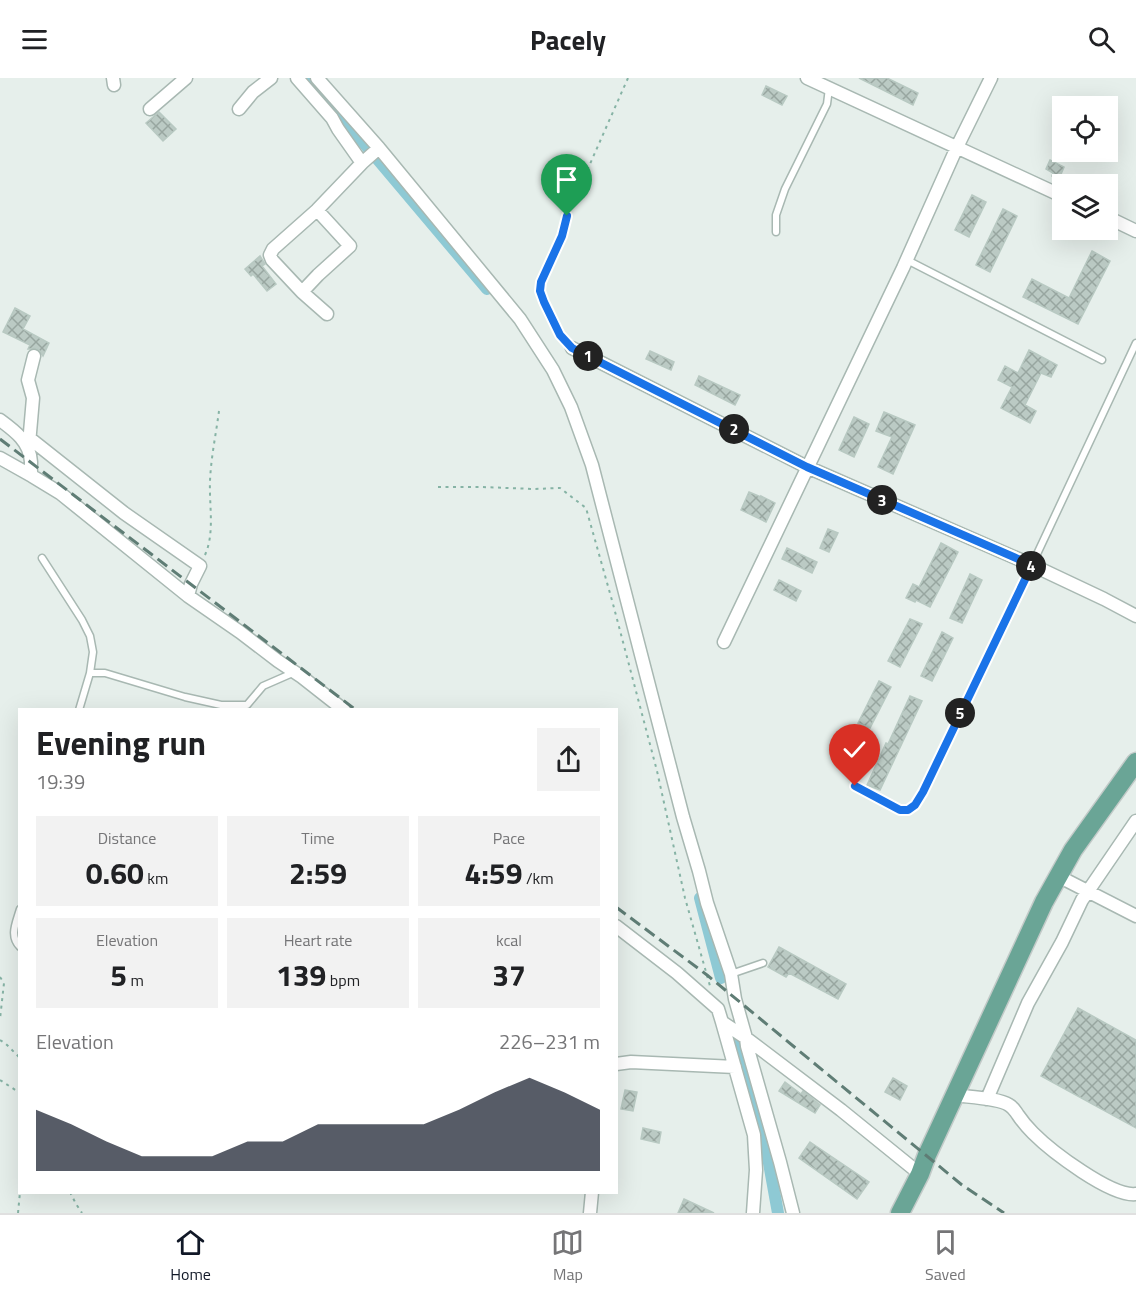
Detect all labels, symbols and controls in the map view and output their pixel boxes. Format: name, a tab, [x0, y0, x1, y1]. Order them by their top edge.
text: Pacely	[530, 19, 606, 60]
icon: menu	[18, 23, 51, 56]
icon: search	[1085, 23, 1118, 56]
map controls	[1052, 96, 1118, 240]
button: locate	[1052, 96, 1118, 162]
pin	[541, 154, 592, 216]
icon: arrive	[550, 163, 583, 196]
button: layers	[1052, 174, 1118, 240]
pin: 1	[573, 341, 603, 371]
text: 1	[584, 344, 592, 368]
pin: 2	[719, 414, 749, 444]
text: 2	[730, 417, 738, 441]
pin: 3	[867, 485, 897, 515]
text: 3	[878, 488, 886, 512]
pin: 4	[1016, 551, 1046, 581]
text: 4	[1027, 554, 1035, 578]
pin: 5	[945, 698, 975, 728]
text: 5	[956, 701, 964, 725]
text: Evening run	[36, 718, 206, 768]
pin	[829, 724, 880, 786]
button: share	[537, 728, 600, 791]
icon: check	[838, 733, 871, 766]
text: 19:39	[36, 766, 85, 797]
text: Distance	[98, 826, 156, 850]
text: Time	[301, 826, 335, 850]
text: Pace	[493, 826, 525, 850]
text: 0.60	[86, 850, 144, 896]
text: 2:59	[289, 850, 347, 896]
text: 4:59	[464, 850, 522, 896]
text: km	[144, 866, 168, 890]
text: /km	[522, 866, 554, 890]
text: Elevation	[96, 928, 158, 952]
text: Heart rate	[284, 928, 352, 952]
text: kcal	[496, 928, 522, 952]
text: 5	[110, 952, 127, 998]
text: 139	[276, 952, 326, 998]
text: 37	[492, 952, 526, 998]
text: m	[127, 968, 144, 992]
text: bpm	[326, 968, 360, 992]
text: Elevation	[36, 1026, 114, 1057]
text: 226–231 m	[499, 1026, 600, 1057]
tab: Home	[170, 1226, 211, 1286]
tab: Map	[551, 1226, 584, 1286]
tab: Saved	[925, 1226, 966, 1286]

